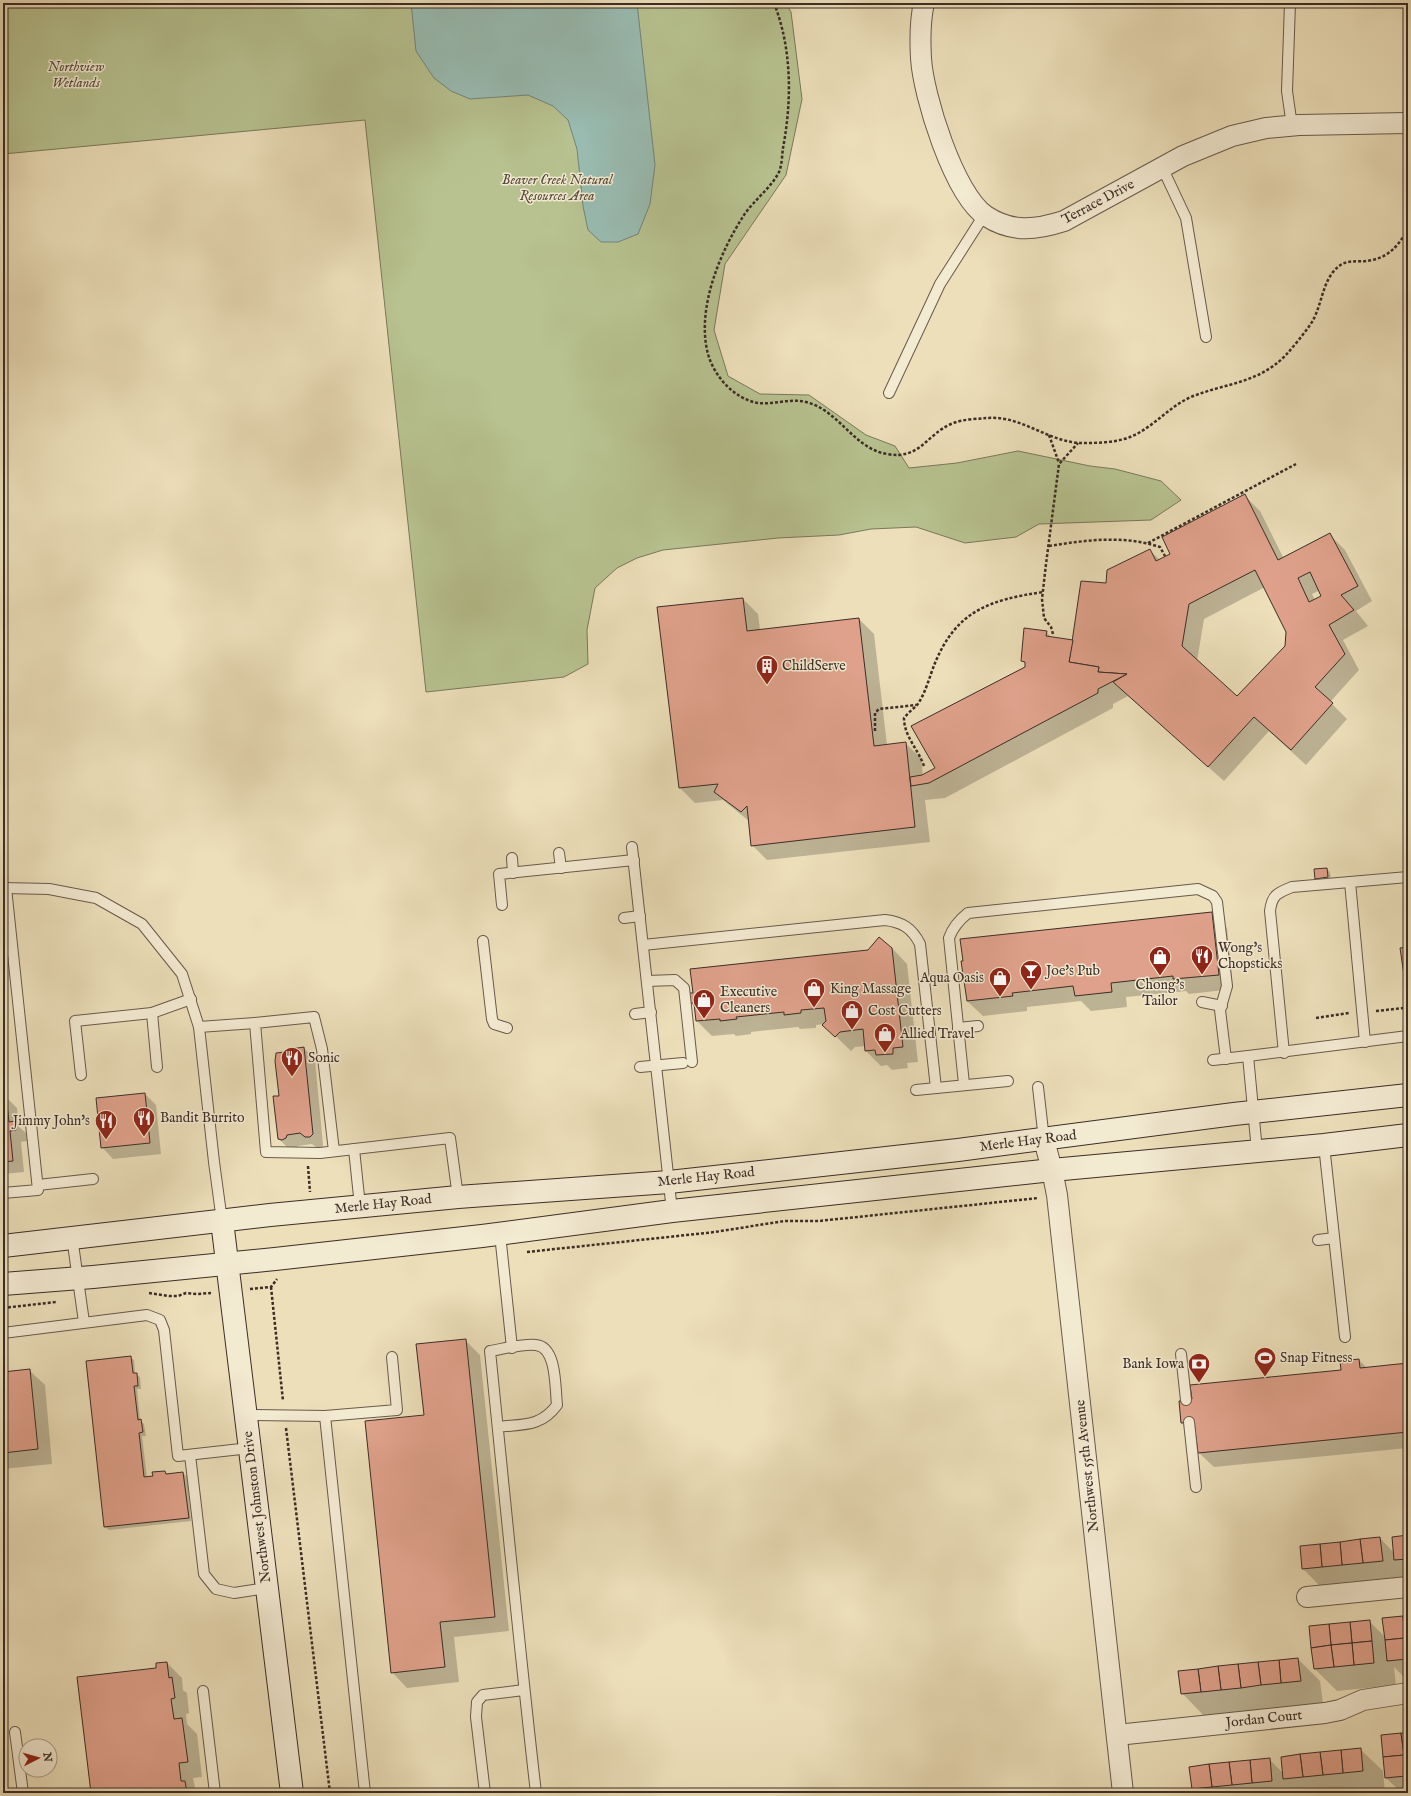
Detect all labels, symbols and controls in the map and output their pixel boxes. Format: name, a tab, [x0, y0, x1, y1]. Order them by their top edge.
park label: Northview Wetlands	[48, 58, 105, 92]
park label: Beaver Creek Natural Resources Area	[502, 171, 614, 205]
street label: Terrace Drive	[1059, 175, 1138, 229]
building icon: ChildServe	[754, 653, 780, 686]
place label: ChildServe	[782, 657, 846, 675]
place label: Wong's Chopsticks	[1218, 939, 1282, 973]
restaurant icon: Wong's Chopsticks	[1189, 943, 1215, 976]
shop icon: Chong's Tailor	[1147, 944, 1173, 977]
bar icon: Joe's Pub	[1018, 958, 1044, 991]
place label: Joe's Pub	[1044, 962, 1100, 980]
shop icon: Aqua Oasis	[987, 965, 1013, 998]
place label: Aqua Oasis	[919, 969, 984, 987]
shop icon: King Massage	[801, 976, 827, 1009]
place label: Chong's Tailor	[1136, 976, 1185, 1010]
place label: King Massage	[830, 980, 912, 998]
place label: Executive Cleaners	[720, 983, 778, 1017]
shop icon: Executive Cleaners	[691, 987, 717, 1020]
shop icon: Cost Cutters	[839, 998, 865, 1031]
place label: Cost Cutters	[868, 1002, 942, 1020]
shop icon: Allied Travel	[872, 1021, 898, 1054]
place label: Allied Travel	[899, 1025, 974, 1043]
restaurant icon: Sonic	[279, 1045, 305, 1078]
place label: Sonic	[308, 1049, 340, 1067]
restaurant icon: Bandit Burrito	[131, 1105, 157, 1138]
restaurant icon: Jimmy John's	[93, 1108, 119, 1141]
place label: Bandit Burrito	[160, 1109, 245, 1127]
place label: Jimmy John's	[11, 1112, 90, 1130]
street label: Merle Hay Road	[979, 1126, 1078, 1156]
street label: Merle Hay Road	[657, 1163, 756, 1191]
street label: Merle Hay Road	[334, 1190, 433, 1218]
sports icon: Snap Fitness	[1252, 1345, 1278, 1378]
place label: Snap Fitness	[1280, 1349, 1353, 1367]
bank icon: Bank Iowa	[1186, 1351, 1212, 1384]
place label: Bank Iowa	[1122, 1355, 1185, 1373]
street label: Northwest 55th Avenue	[1071, 1398, 1103, 1533]
street label: Northwest Johnston Drive	[239, 1430, 275, 1584]
street label: Jordan Court	[1223, 1706, 1303, 1732]
north arrow	[18, 1738, 58, 1778]
text: N	[39, 1751, 54, 1763]

